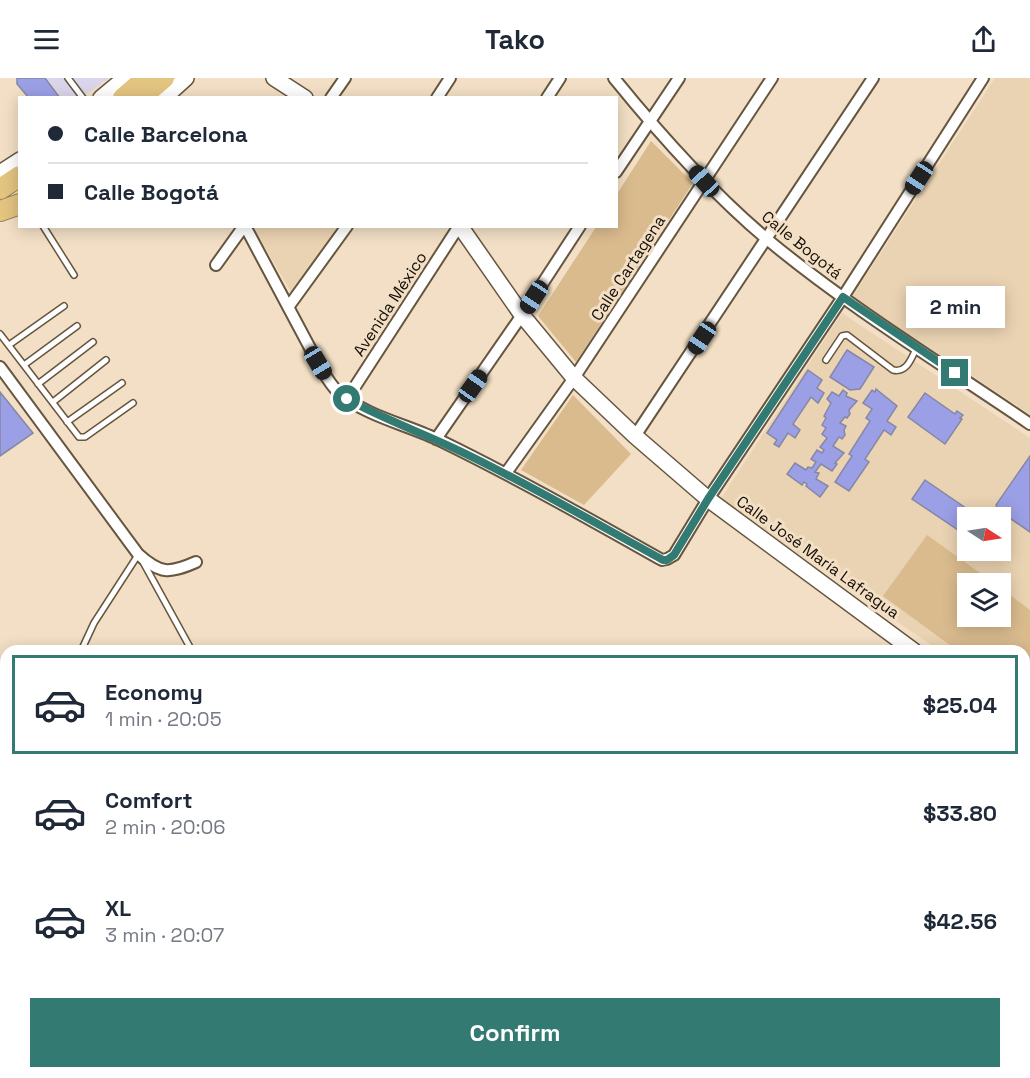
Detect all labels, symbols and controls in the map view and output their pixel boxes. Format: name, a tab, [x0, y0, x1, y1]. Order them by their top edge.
text: Tako	[485, 22, 545, 57]
icon: menu	[30, 23, 63, 56]
icon: share	[967, 23, 1000, 56]
text: Calle Barcelona	[84, 120, 248, 148]
car	[902, 158, 936, 198]
car	[685, 162, 723, 200]
text: Calle Bogotá	[84, 178, 219, 206]
street label: Calle Bogotá	[757, 206, 847, 284]
street label: Calle Cartagena	[586, 211, 670, 325]
street label: Avenida México	[348, 248, 432, 360]
car	[517, 277, 551, 317]
callout: 2 min	[906, 286, 1004, 328]
text: 2 min	[930, 294, 981, 320]
car	[684, 318, 720, 358]
car	[301, 343, 335, 383]
route end	[941, 359, 968, 386]
car	[455, 366, 491, 406]
route start	[333, 385, 360, 412]
street label: Calle José María Lafragua	[732, 491, 904, 623]
north arrow	[957, 507, 1011, 561]
map controls	[957, 507, 1011, 627]
button: layers	[957, 573, 1011, 627]
icon: car	[33, 678, 87, 732]
text: Economy	[105, 678, 203, 706]
text: $25.04	[923, 691, 997, 719]
text: 1 min · 20:05	[105, 706, 222, 732]
icon: car	[33, 786, 87, 840]
text: Comfort	[105, 786, 193, 814]
text: $33.80	[923, 799, 997, 827]
text: 2 min · 20:06	[105, 814, 226, 840]
icon: car	[33, 894, 87, 948]
text: XL	[105, 894, 131, 922]
text: $42.56	[923, 907, 997, 935]
text: 3 min · 20:07	[105, 922, 224, 948]
button: Confirm	[30, 998, 1000, 1067]

